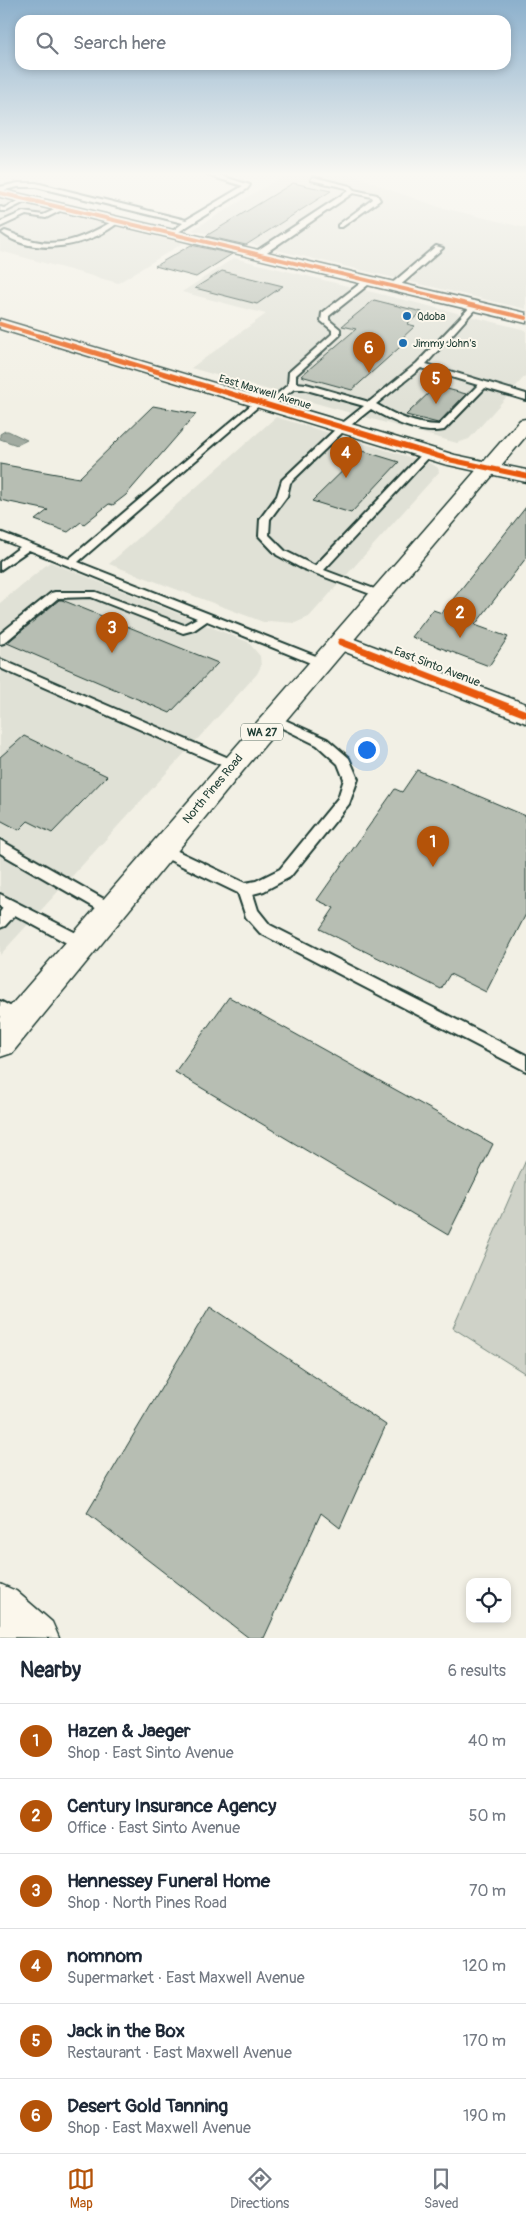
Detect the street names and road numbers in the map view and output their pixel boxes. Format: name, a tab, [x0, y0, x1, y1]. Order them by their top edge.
street label: East Maxwell Avenue	[217, 372, 313, 412]
street label: East Sinto Avenue	[392, 644, 482, 690]
road number: WA 27	[241, 724, 283, 740]
street label: North Pines Road	[180, 751, 246, 827]

